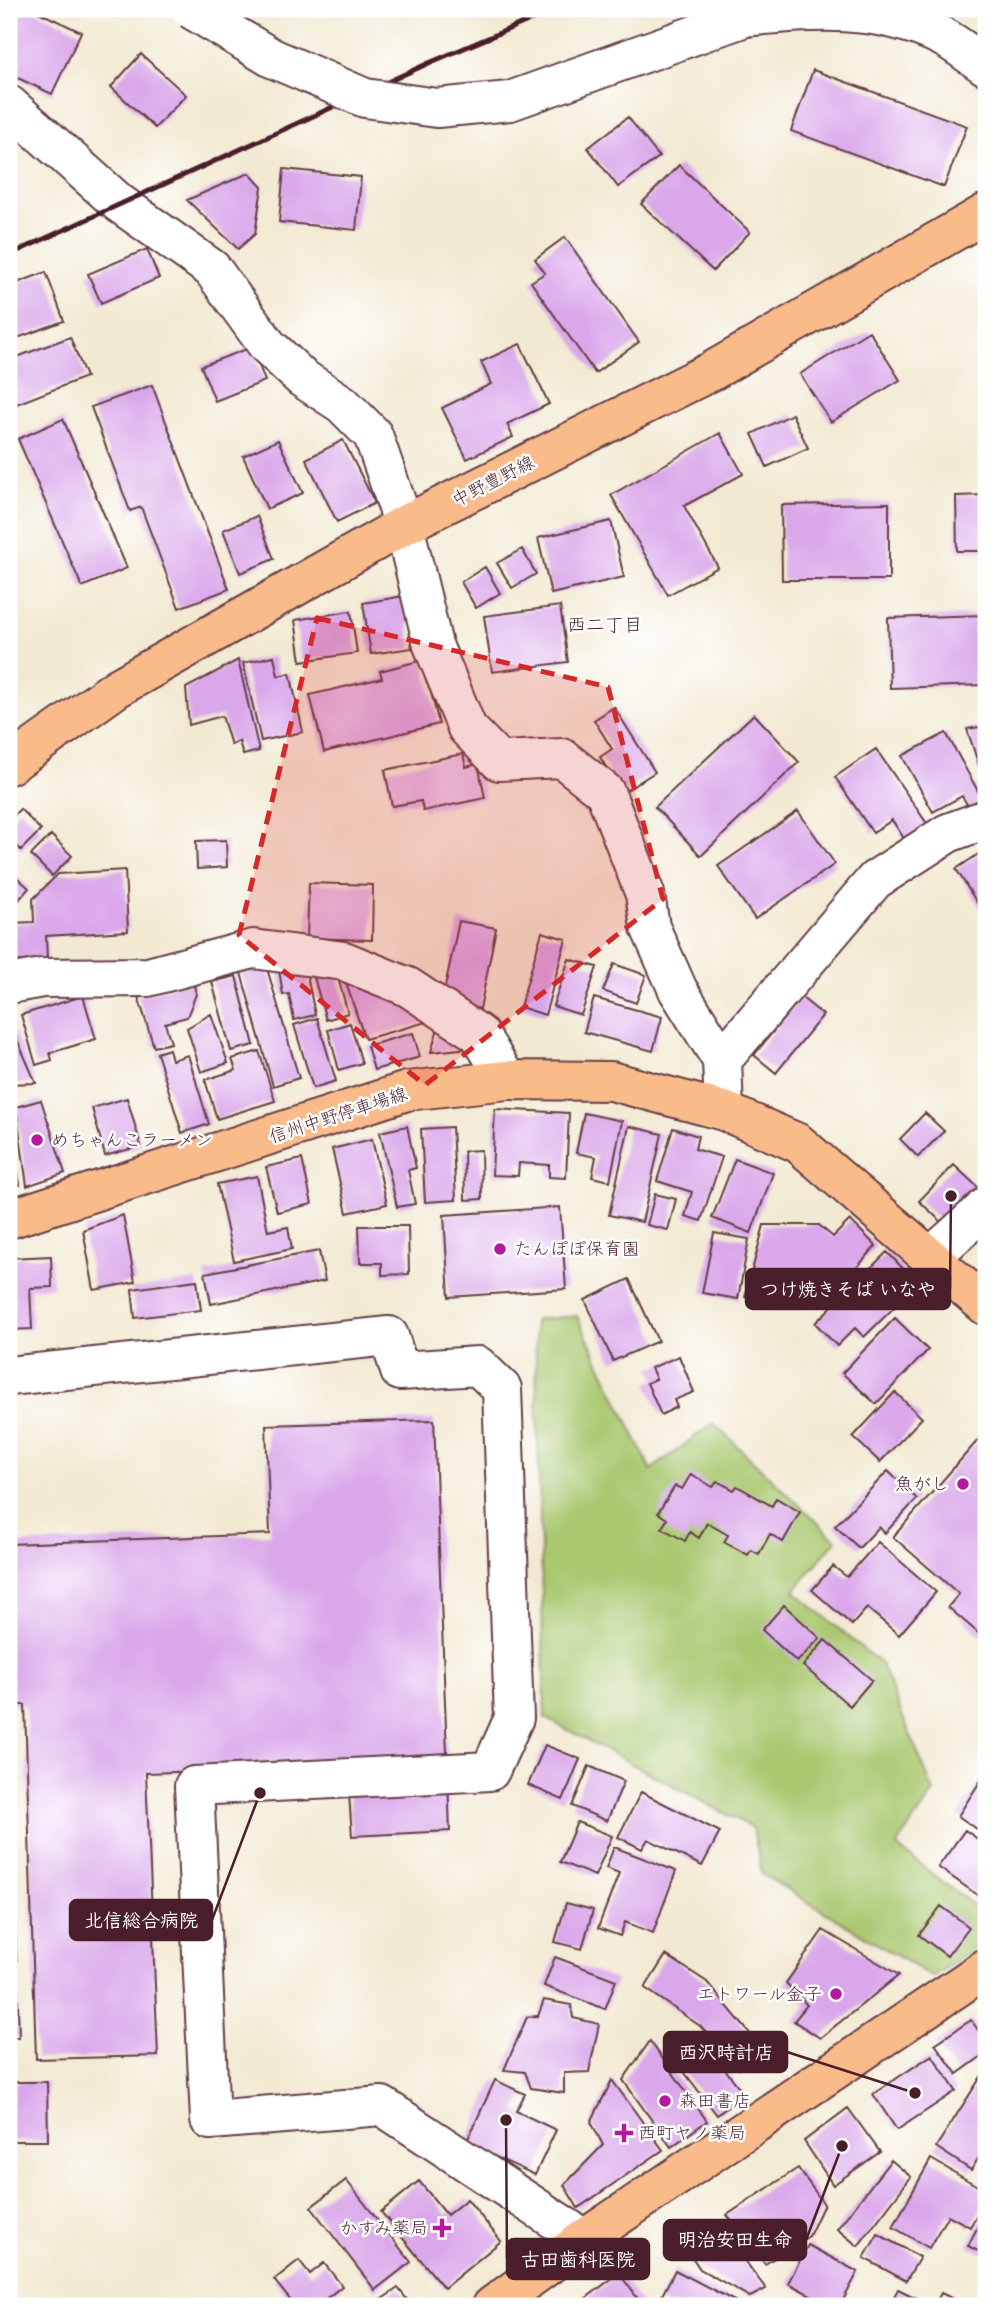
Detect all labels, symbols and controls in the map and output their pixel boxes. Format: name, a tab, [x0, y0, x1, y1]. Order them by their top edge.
street label: 中野豊野線	[448, 452, 538, 511]
district label: 西二丁目	[567, 614, 643, 637]
street label: 信州中野停車場線	[266, 1083, 410, 1148]
place label: めちゃんこラーメン	[51, 1130, 213, 1151]
marker: めちゃんこラーメン	[29, 1132, 45, 1148]
place label: たんぽぽ保育園	[514, 1239, 640, 1260]
marker: たんぽぽ保育園	[492, 1241, 508, 1257]
callout: つけ焼きそば いなや	[746, 1269, 950, 1309]
text: つけ焼きそば いなや	[760, 1279, 936, 1302]
place label: 魚がし	[895, 1474, 949, 1495]
marker: 魚がし	[955, 1476, 971, 1492]
callout: 北信総合病院	[70, 1900, 212, 1940]
text: 北信総合病院	[84, 1910, 198, 1933]
place label: エトワール金子	[697, 1984, 822, 2005]
marker: エトワール金子	[828, 1986, 844, 2002]
callout: 西沢時計店	[664, 2032, 787, 2072]
text: 西沢時計店	[678, 2042, 774, 2065]
place label: 森田書店	[679, 2091, 751, 2112]
marker: 森田書店	[657, 2093, 673, 2109]
place label: 西町ヤノ薬局	[638, 2123, 746, 2144]
marker: 西町ヤノ薬局	[616, 2125, 632, 2141]
place label: かすみ薬局	[339, 2218, 428, 2239]
marker: かすみ薬局	[434, 2220, 450, 2236]
callout: 明治安田生命	[664, 2220, 806, 2260]
text: 明治安田生命	[678, 2229, 792, 2252]
callout: 古田歯科医院	[507, 2239, 649, 2279]
text: 古田歯科医院	[521, 2249, 635, 2272]

